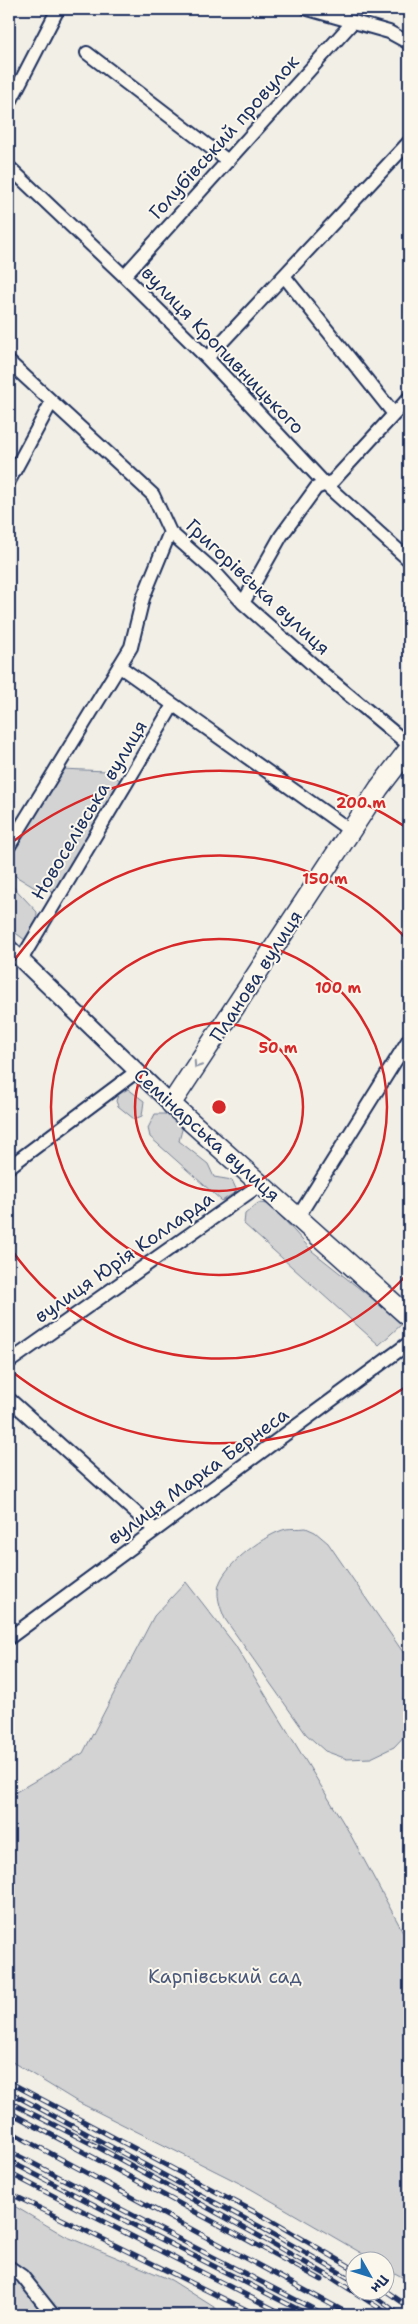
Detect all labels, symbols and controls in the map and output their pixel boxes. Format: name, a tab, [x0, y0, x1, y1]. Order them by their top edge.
street label: Голубівський провулок	[143, 49, 305, 225]
street label: вулиця Кропивницького	[136, 261, 310, 439]
street label: Григорівська вулиця	[180, 513, 336, 661]
street label: Новоселівська вулиця	[25, 715, 153, 905]
text: 200 m	[336, 793, 386, 813]
text: 150 m	[302, 869, 348, 889]
street label: Планова вулиця	[204, 905, 308, 1047]
text: 100 m	[315, 978, 361, 998]
text: 50 m	[259, 1038, 298, 1058]
one-way arrow	[194, 1060, 203, 1069]
street label: Семінарська вулиця	[129, 1063, 285, 1207]
centre of rings	[210, 1098, 228, 1116]
street label: вулиця Юрія Колларда	[29, 1185, 219, 1328]
street label: вулиця Марка Бернеса	[102, 1402, 294, 1550]
park label: Карпівський сад	[148, 1964, 302, 1989]
north arrow	[346, 2252, 396, 2302]
text: Пн	[367, 2271, 393, 2297]

